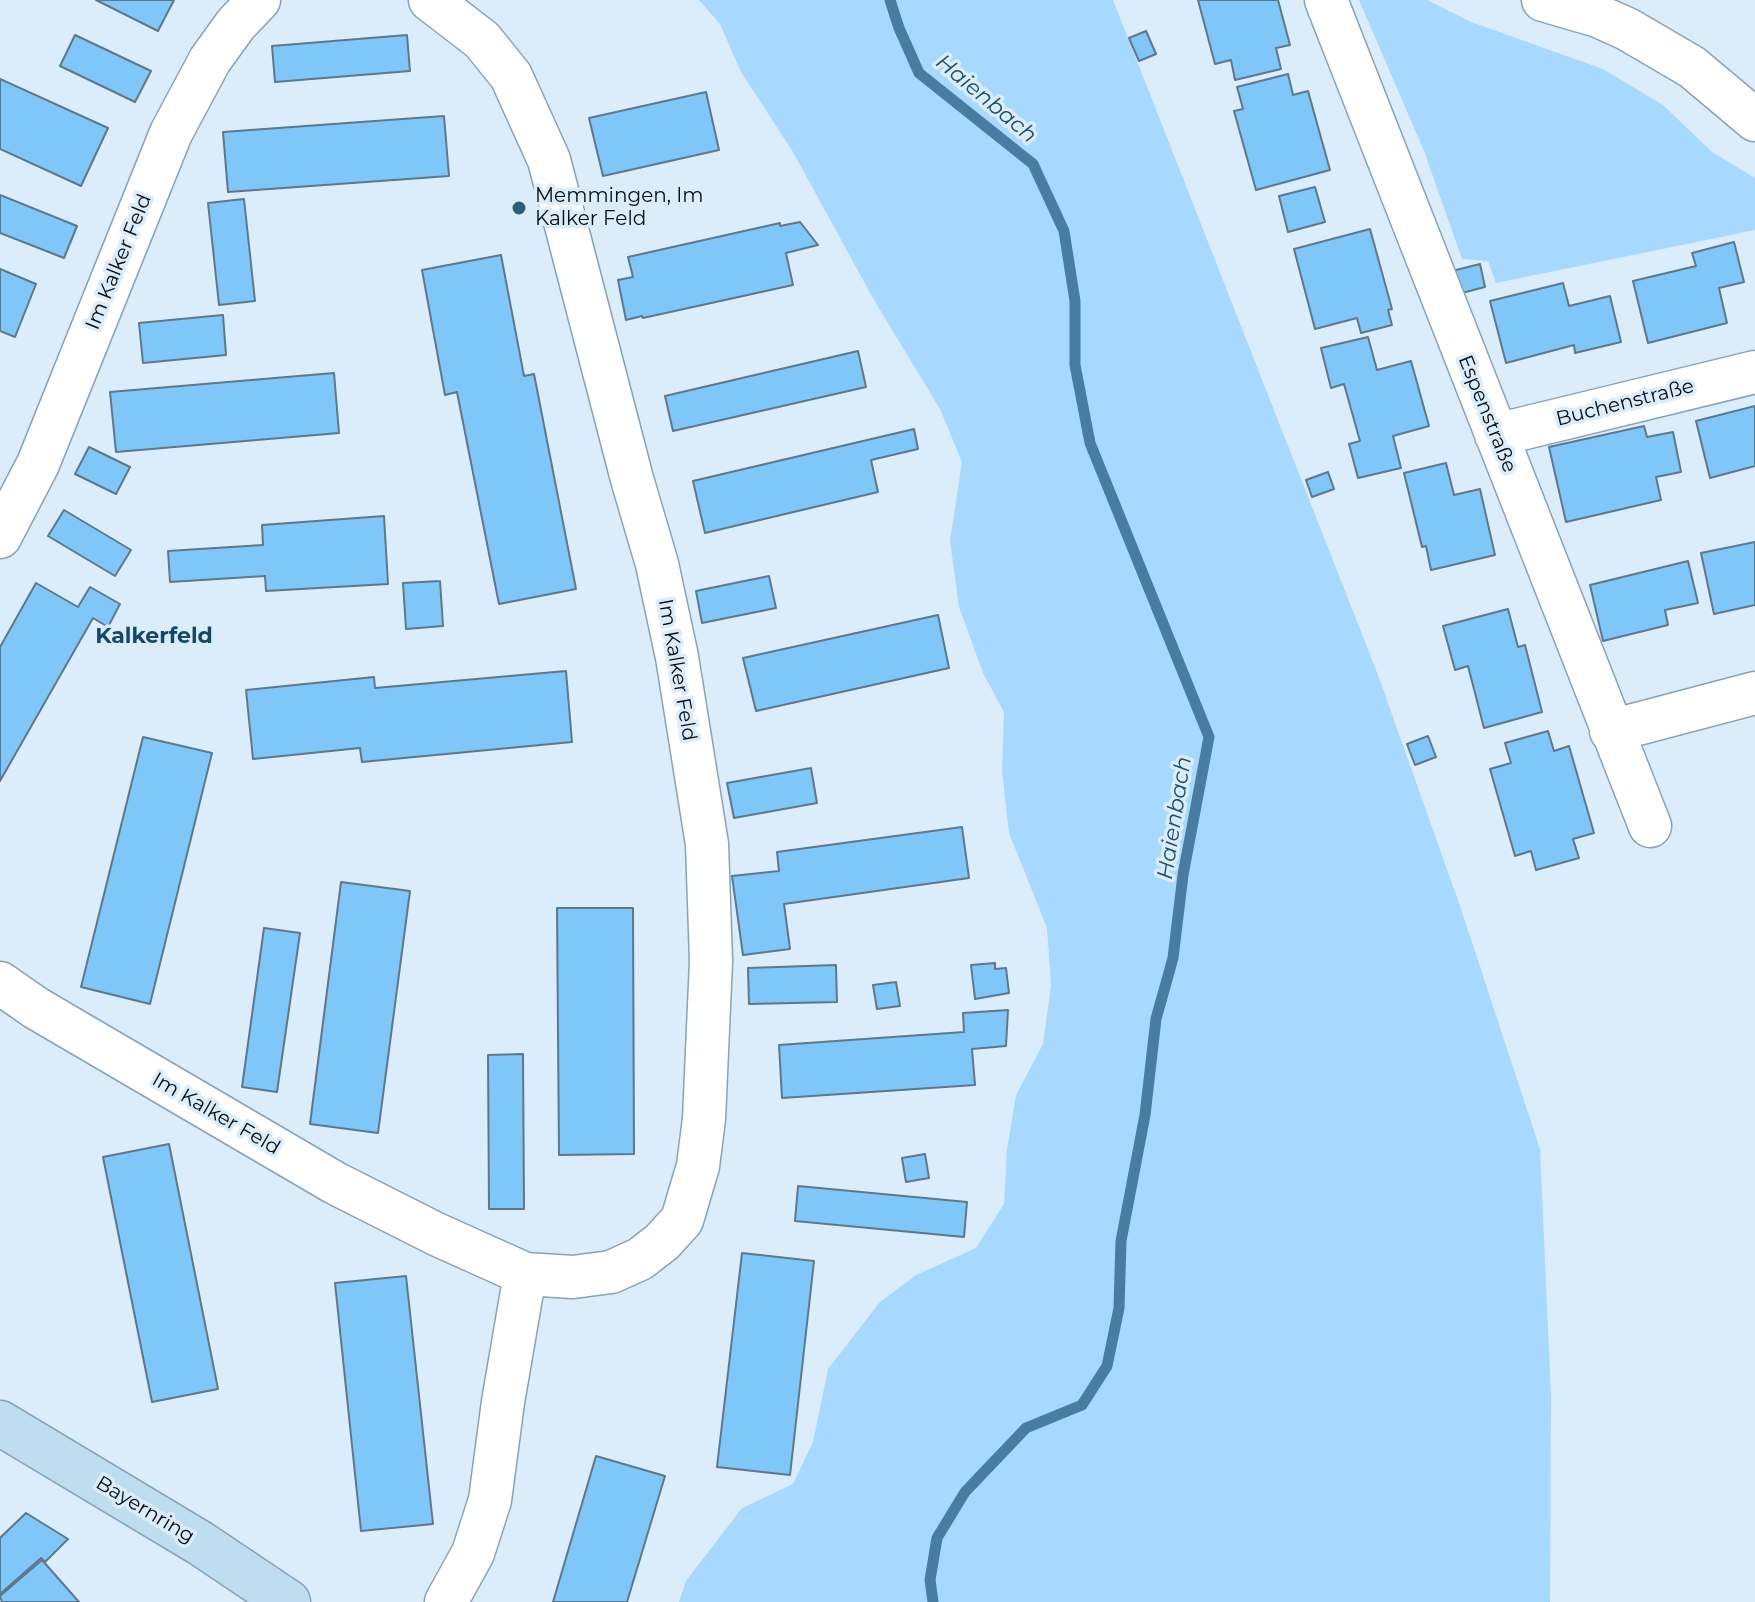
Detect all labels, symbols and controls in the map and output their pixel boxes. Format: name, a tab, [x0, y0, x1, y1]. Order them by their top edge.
water label: Haienbach	[930, 49, 1042, 149]
place label: Memmingen, Im Kalker Feld	[535, 184, 704, 231]
street label: Im Kalker Feld	[81, 191, 157, 333]
marker: Memmingen, Im Kalker Feld	[510, 199, 528, 217]
street label: Espenstraße	[1453, 352, 1521, 476]
street label: Buchenstraße	[1554, 374, 1696, 432]
street label: Im Kalker Feld	[653, 597, 701, 743]
district label: Kalkerfeld	[95, 624, 213, 650]
water label: Haienbach	[1152, 755, 1198, 881]
street label: Im Kalker Feld	[148, 1068, 284, 1160]
street label: Bayernring	[91, 1471, 199, 1549]

